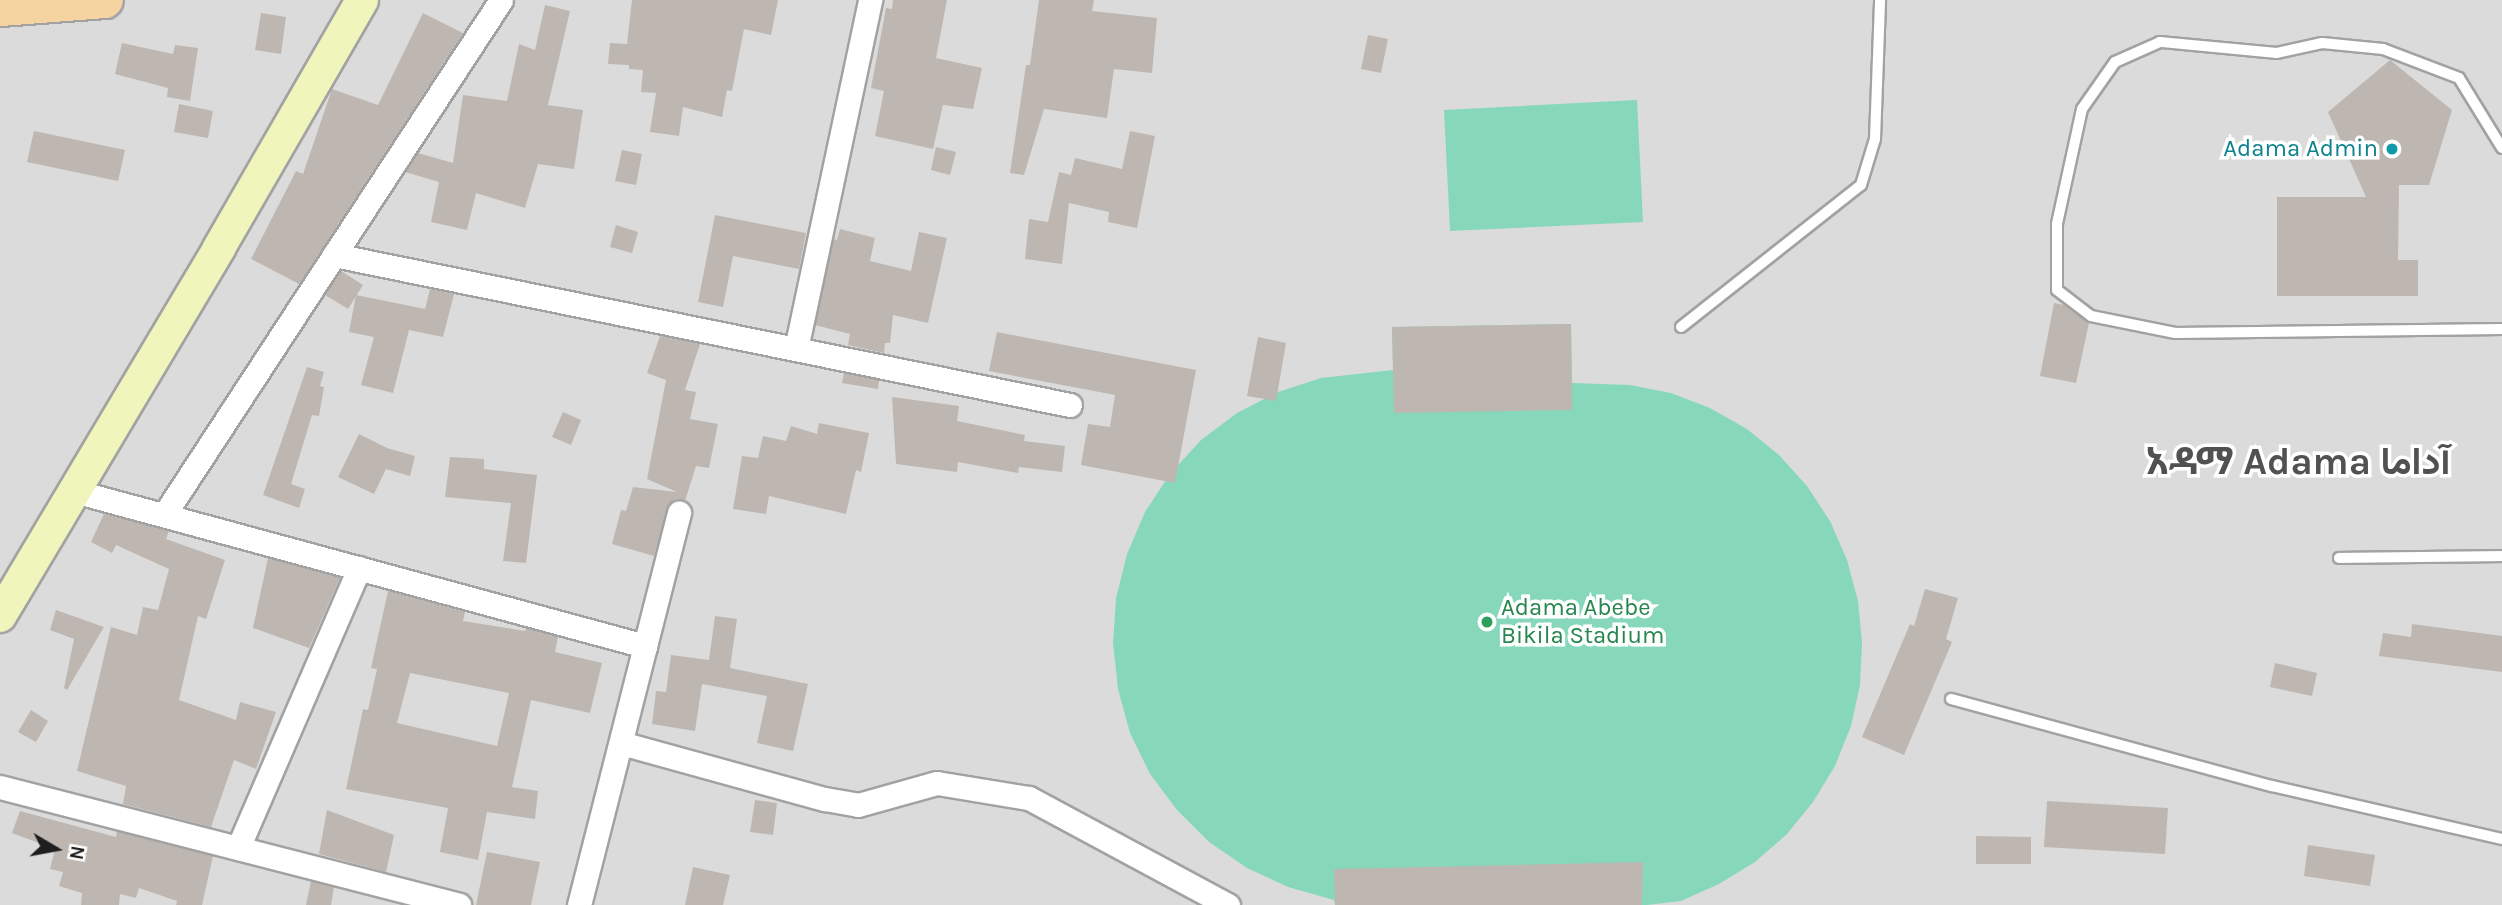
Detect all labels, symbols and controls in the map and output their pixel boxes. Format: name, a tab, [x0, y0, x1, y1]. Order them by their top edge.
place label: Adama Admin	[2223, 135, 2378, 163]
marker: Adama Admin	[2384, 141, 2400, 157]
district label: አዳማ Adama آداما	[2146, 439, 2450, 485]
place label: Adama Abebe Bikila Stadium	[1501, 594, 1664, 650]
marker: Adama Abebe Bikila Stadium	[1479, 614, 1495, 630]
north arrow	[21, 814, 91, 884]
text: N	[65, 844, 89, 861]

